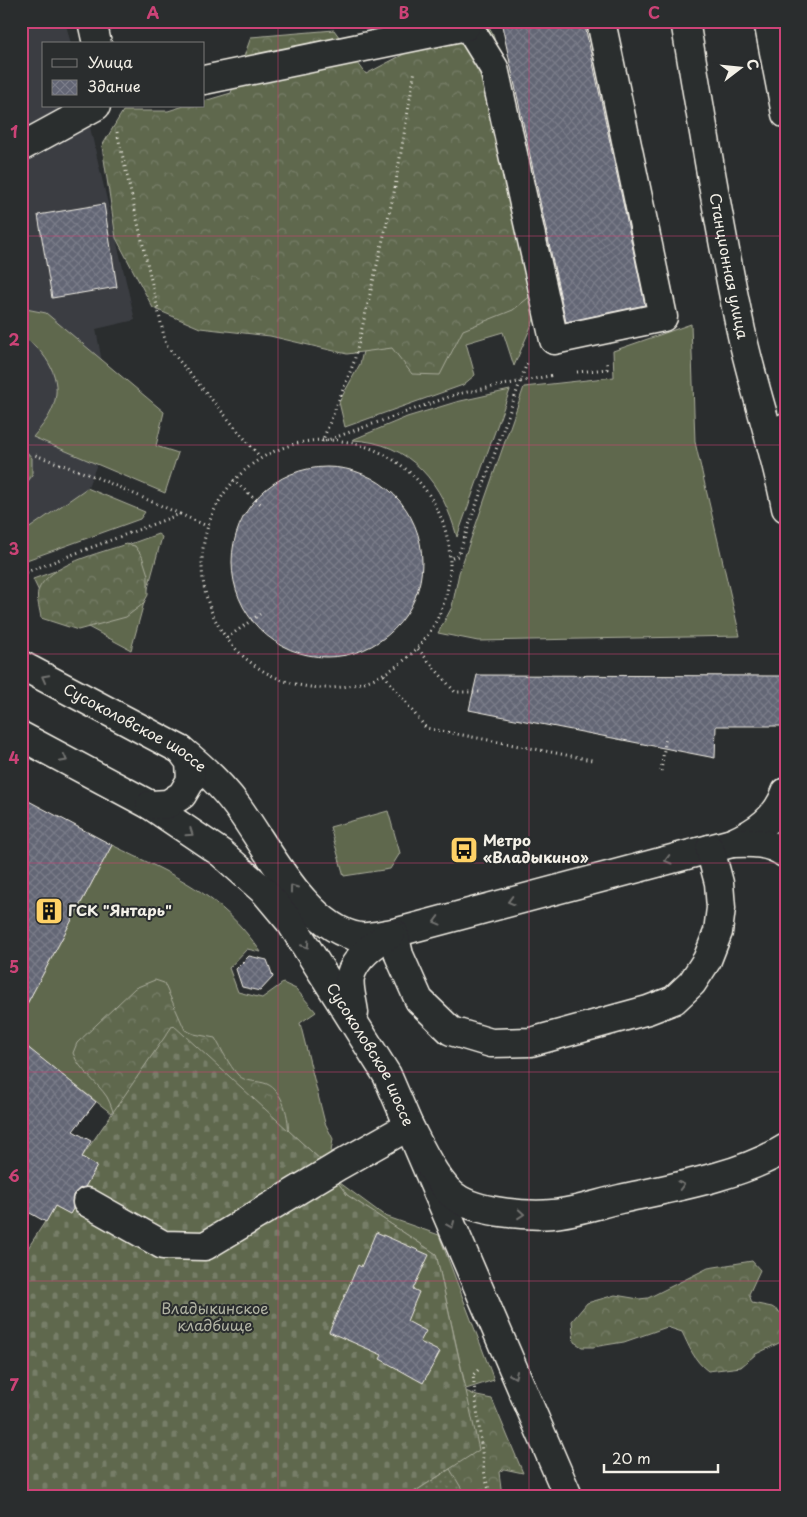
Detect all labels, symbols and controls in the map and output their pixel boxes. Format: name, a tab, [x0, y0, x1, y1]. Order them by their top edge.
text: A	[147, 0, 160, 24]
text: B	[399, 0, 410, 24]
text: C	[648, 0, 660, 24]
legend	[42, 42, 205, 108]
north arrow	[714, 42, 764, 92]
text: Улица	[88, 50, 133, 73]
text: С	[741, 56, 765, 72]
text: Здание	[88, 74, 141, 97]
text: 1	[10, 119, 18, 143]
street label: Станционная улица	[705, 191, 756, 342]
text: 2	[8, 327, 20, 351]
text: 3	[9, 536, 19, 560]
one-way arrow	[41, 674, 50, 684]
street label: Сусоколовское шоссе	[60, 677, 212, 777]
text: 4	[9, 745, 20, 769]
one-way arrow	[59, 753, 68, 763]
one-way arrow	[185, 827, 194, 836]
place label: Метро «Владыкино»	[483, 828, 589, 868]
bus stop icon: Метро «Владыкино»	[449, 835, 479, 865]
one-way arrow	[665, 854, 673, 864]
one-way arrow	[291, 885, 299, 894]
building icon: ГСК "Янтарь"	[34, 896, 64, 926]
one-way arrow	[508, 896, 516, 906]
place label: ГСК "Янтарь"	[68, 898, 172, 921]
one-way arrow	[432, 915, 441, 926]
one-way arrow	[299, 940, 309, 949]
text: 5	[9, 954, 19, 978]
street label: Сусоколовское шоссе	[321, 978, 421, 1129]
text: 6	[8, 1163, 20, 1187]
one-way arrow	[676, 1180, 685, 1191]
one-way arrow	[518, 1208, 526, 1219]
one-way arrow	[445, 1221, 455, 1229]
park label: Владыкинское кладбище	[161, 1296, 269, 1336]
one-way arrow	[508, 1370, 519, 1379]
text: 7	[9, 1372, 19, 1396]
scale bar	[604, 1442, 718, 1474]
text: 20 m	[612, 1446, 651, 1469]

